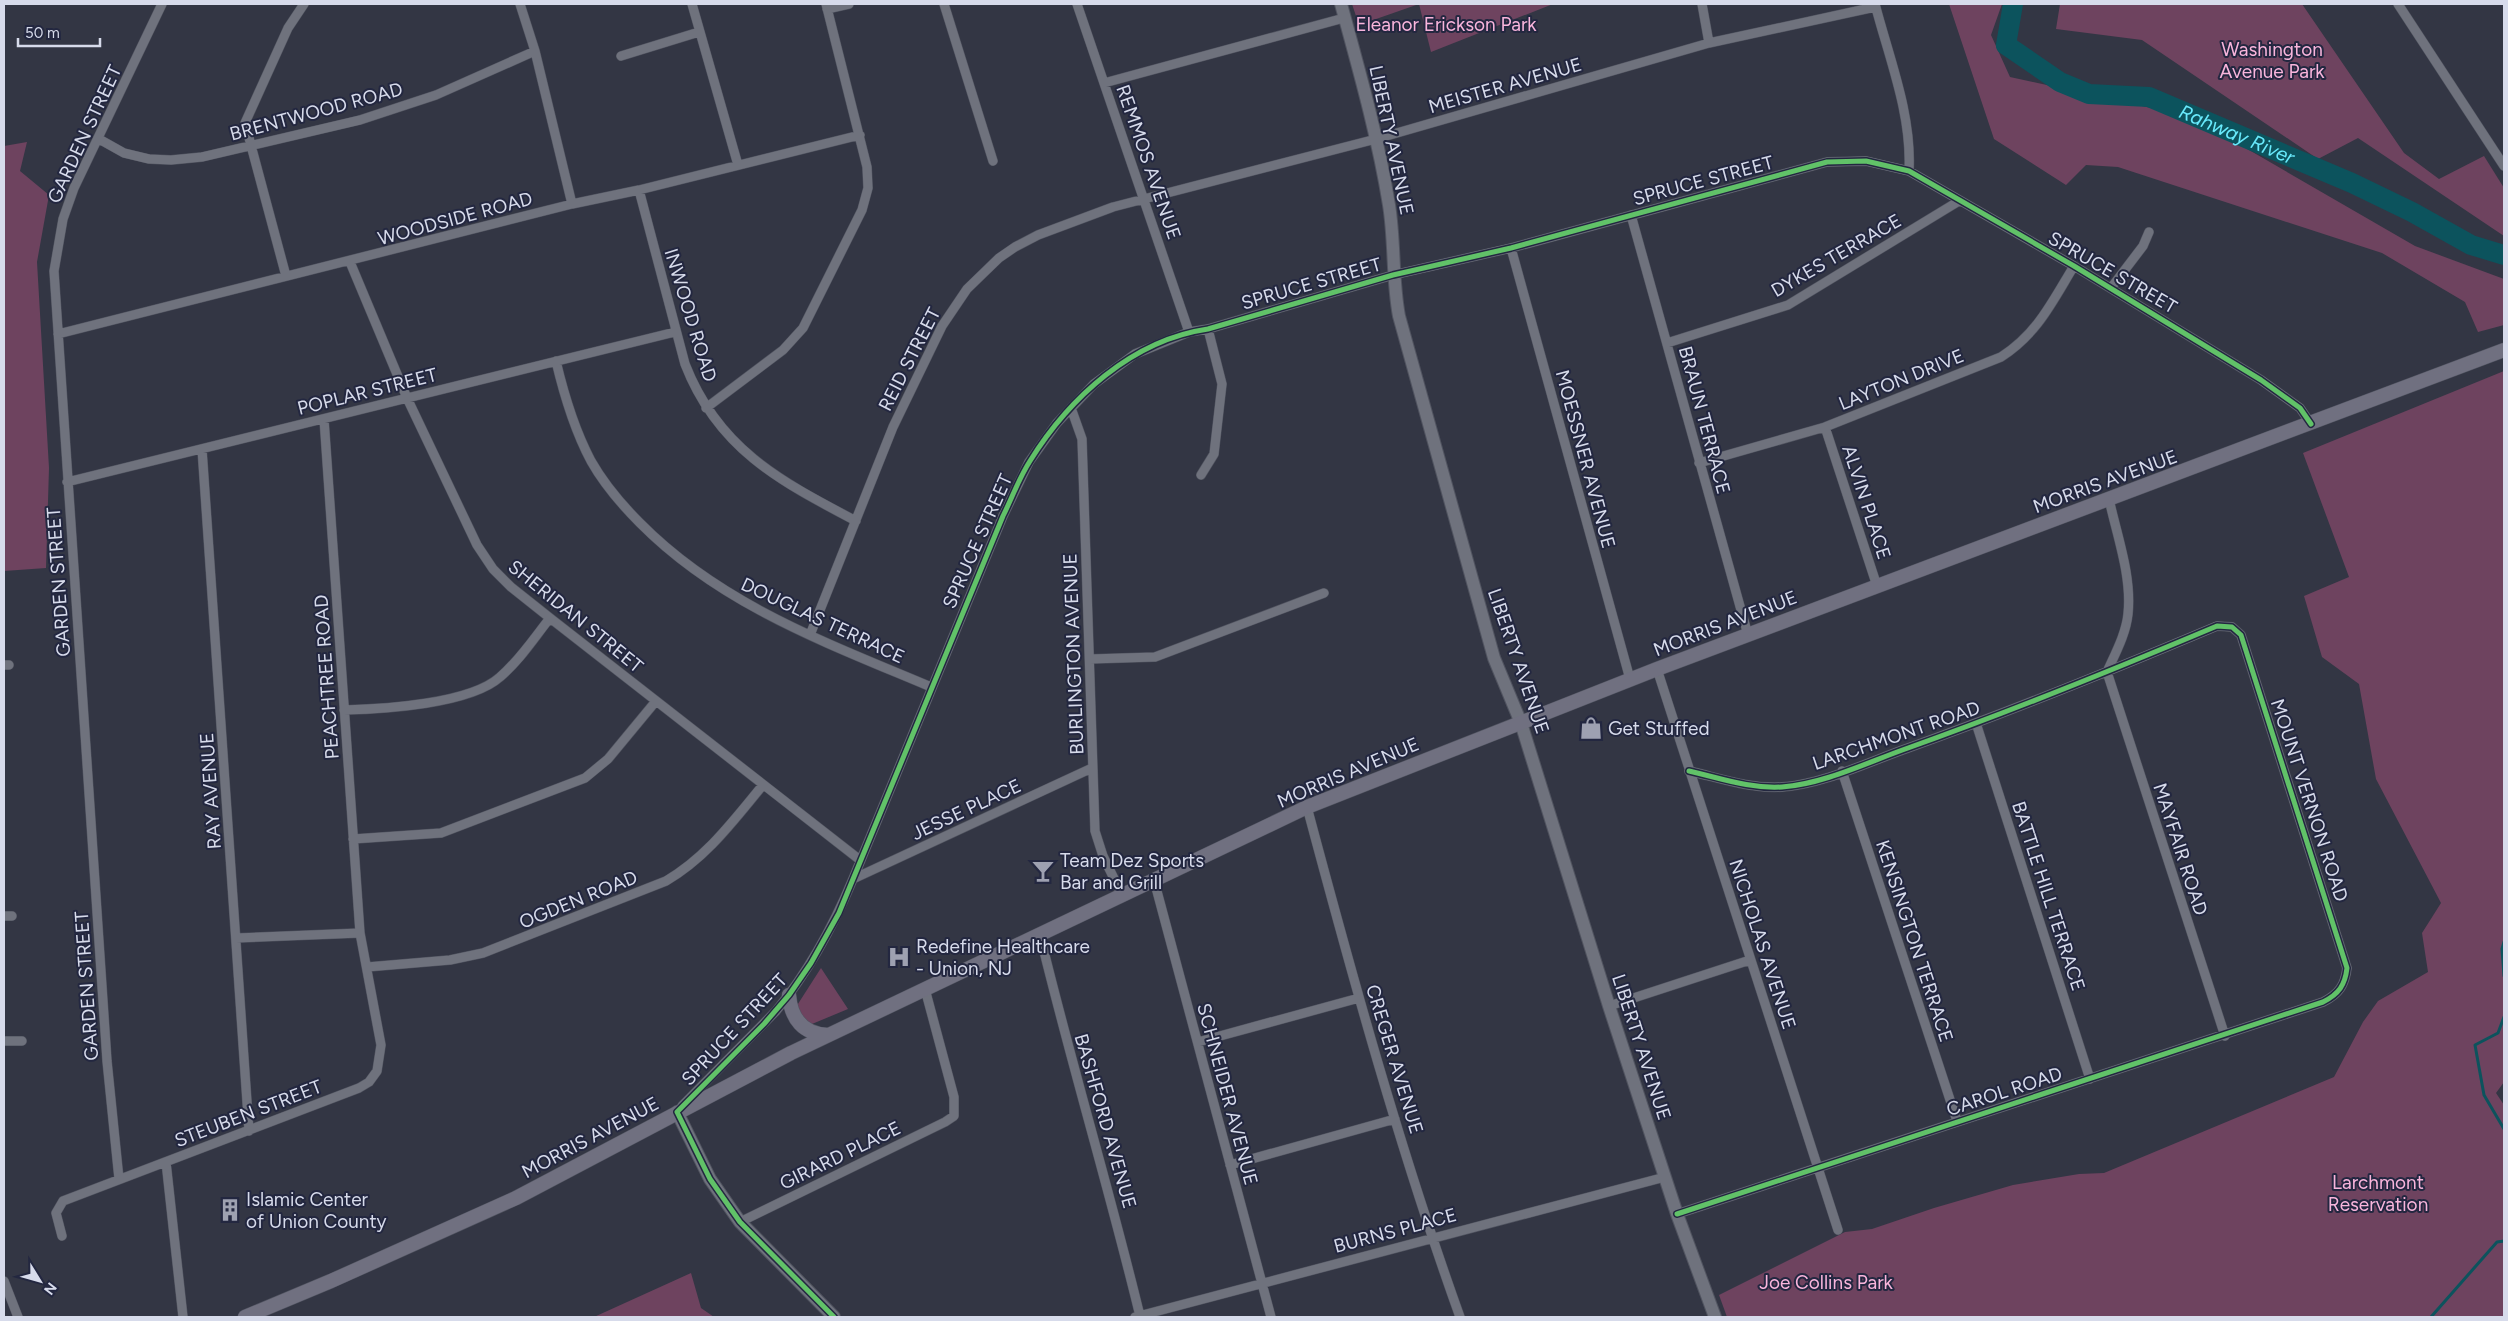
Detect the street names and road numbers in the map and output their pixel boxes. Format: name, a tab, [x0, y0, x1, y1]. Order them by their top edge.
street label: MEISTER AVENUE	[1426, 53, 1584, 118]
street label: GARDEN STREET	[42, 61, 127, 207]
street label: LIBERTY AVENUE	[1364, 63, 1419, 217]
street label: BRENTWOOD ROAD	[227, 77, 405, 146]
street label: REMMOS AVENUE	[1111, 82, 1186, 243]
street label: SPRUCE STREET	[1630, 151, 1776, 210]
street label: WOODSIDE ROAD	[375, 187, 535, 250]
street label: DYKES TERRACE	[1767, 209, 1905, 302]
street label: SPRUCE STREET	[2044, 226, 2182, 319]
street label: INWOOD ROAD	[659, 246, 722, 384]
street label: SPRUCE STREET	[1238, 252, 1384, 314]
street label: REID STREET	[874, 303, 946, 415]
street label: BRAUN TERRACE	[1674, 344, 1735, 497]
street label: LAYTON DRIVE	[1835, 344, 1967, 415]
street label: POPLAR STREET	[295, 363, 440, 420]
street label: MOESSNER AVENUE	[1551, 367, 1620, 551]
street label: ALVIN PLACE	[1837, 442, 1896, 562]
street label: MORRIS AVENUE	[2030, 445, 2181, 518]
street label: SPRUCE STREET	[938, 470, 1018, 612]
street label: GARDEN STREET	[42, 506, 75, 657]
street label: BURLINGTON AVENUE	[1058, 553, 1089, 755]
street label: SHERIDAN STREET	[504, 555, 648, 678]
street label: DOUGLAS TERRACE	[737, 572, 908, 668]
street label: LIBERTY AVENUE	[1483, 585, 1554, 737]
street label: MORRIS AVENUE	[1650, 586, 1800, 661]
street label: PEACHTREE ROAD	[309, 594, 344, 760]
street label: LARCHMONT ROAD	[1809, 696, 1983, 775]
street label: MOUNT VERNON ROAD	[2266, 696, 2353, 904]
street label: RAY AVENUE	[195, 732, 226, 850]
street label: MORRIS AVENUE	[1274, 732, 1423, 813]
street label: JESSE PLACE	[908, 774, 1025, 845]
street label: MAYFAIR ROAD	[2148, 780, 2213, 918]
street label: BATTLE HILL TERRACE	[2007, 799, 2090, 994]
street label: KENSINGTON TERRACE	[1871, 837, 1958, 1045]
street label: NICHOLAS AVENUE	[1724, 856, 1801, 1032]
street label: OGDEN ROAD	[516, 865, 641, 934]
street label: GARDEN STREET	[70, 910, 103, 1061]
street label: SPRUCE STREET	[677, 968, 792, 1090]
street label: LIBERTY AVENUE	[1607, 971, 1676, 1123]
street label: CREGER AVENUE	[1361, 982, 1428, 1137]
street label: SCHNEIDER AVENUE	[1192, 1001, 1263, 1188]
street label: BASHFORD AVENUE	[1070, 1031, 1142, 1211]
street label: CAROL ROAD	[1943, 1062, 2065, 1121]
street label: STEUBEN STREET	[171, 1075, 326, 1152]
street label: MORRIS AVENUE	[518, 1092, 663, 1183]
street label: GIRARD PLACE	[776, 1116, 905, 1195]
street label: BURNS PLACE	[1331, 1203, 1459, 1258]

